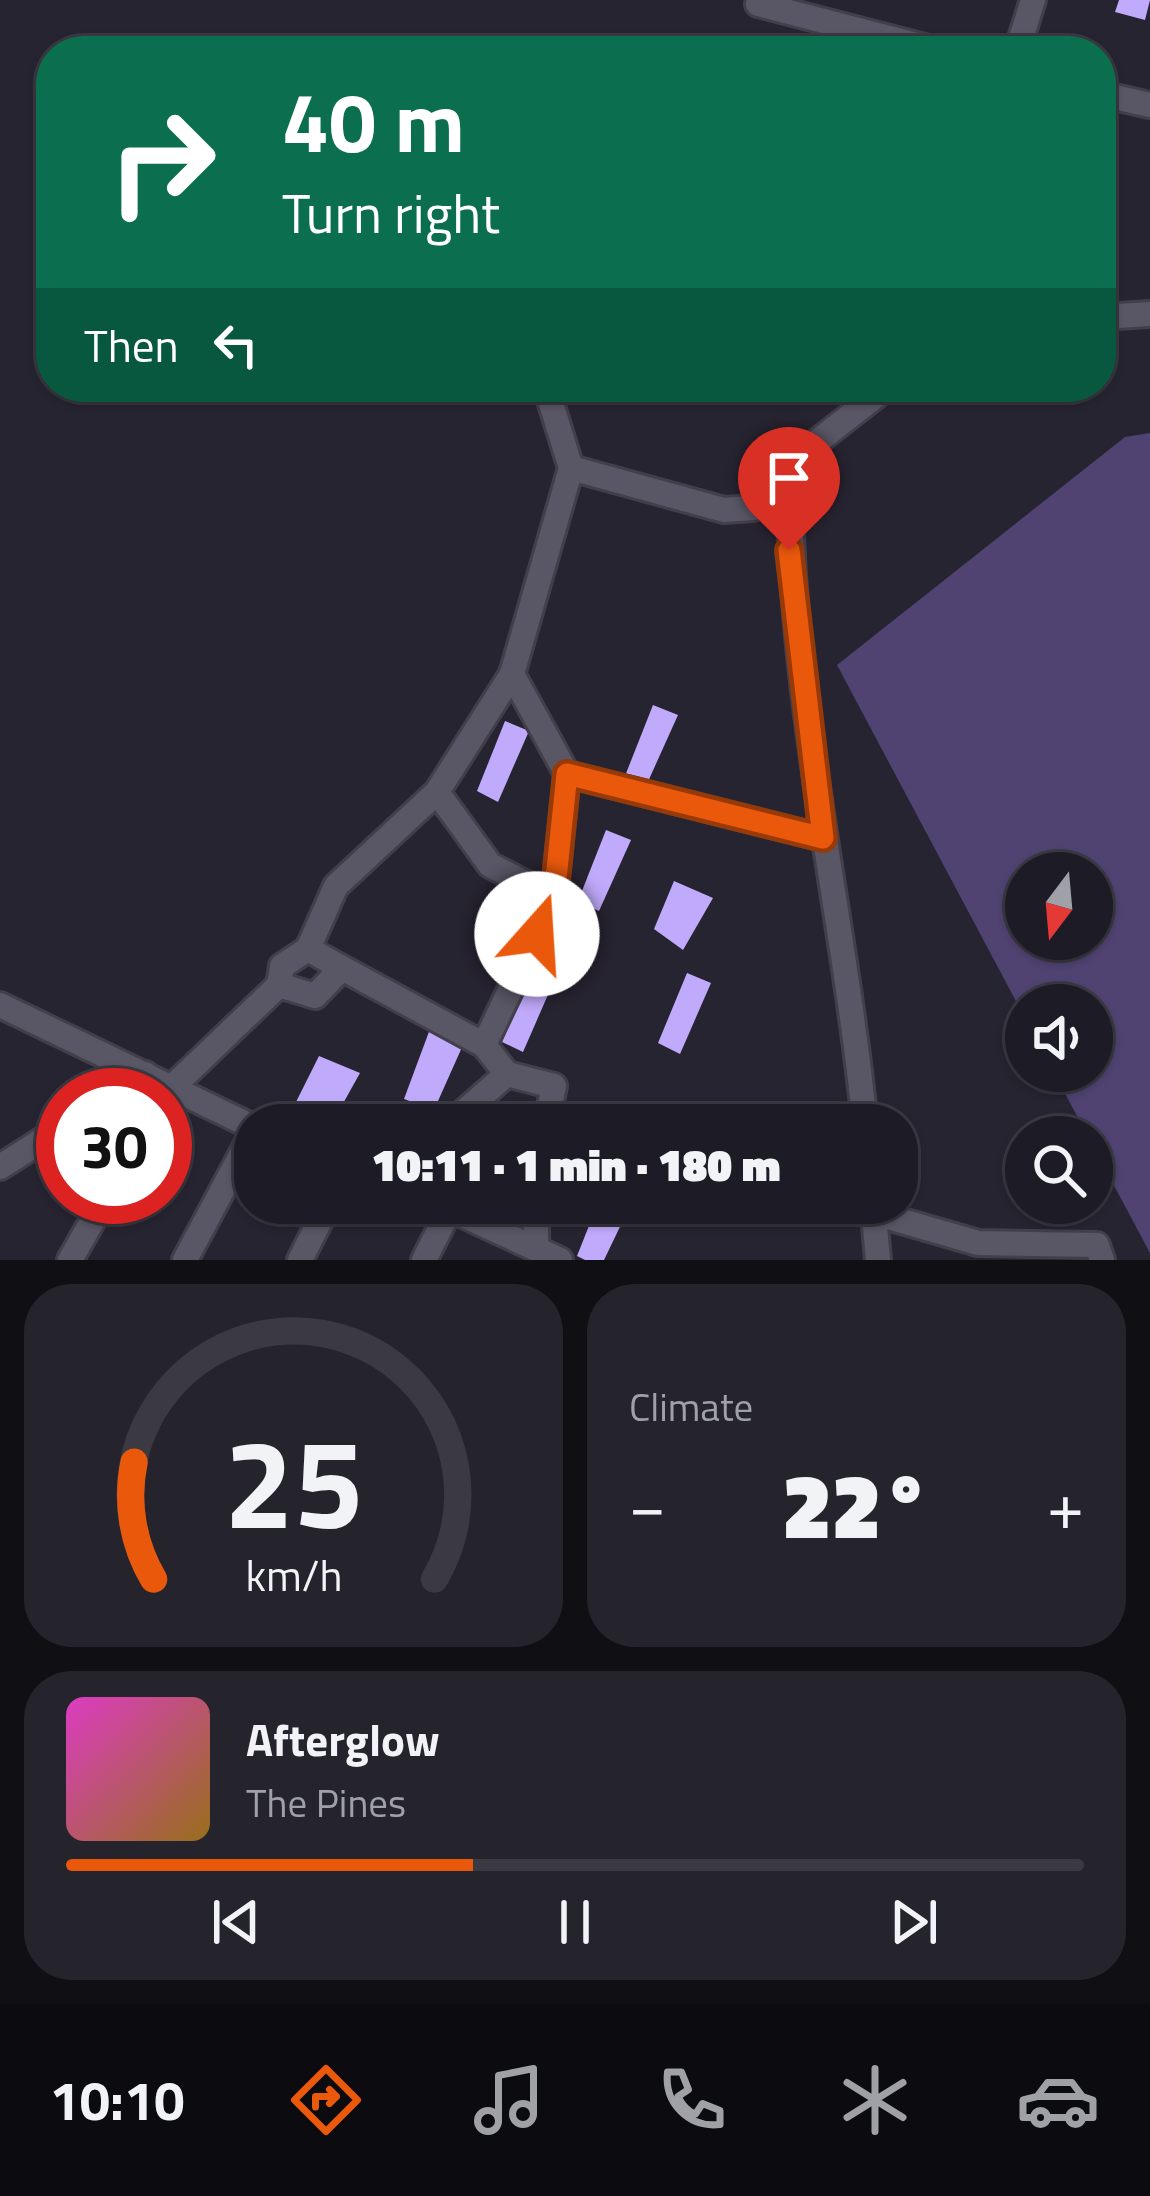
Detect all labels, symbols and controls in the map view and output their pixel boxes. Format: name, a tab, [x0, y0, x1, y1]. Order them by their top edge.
text: 40 m	[282, 57, 465, 185]
icon: right	[84, 84, 240, 240]
text: Turn right	[282, 172, 500, 254]
text: Then	[84, 311, 179, 379]
icon: left	[203, 312, 269, 378]
pin	[738, 427, 840, 550]
icon: arrive	[756, 445, 822, 511]
north arrow	[1005, 852, 1113, 960]
map controls	[1005, 852, 1113, 1224]
position arrow	[474, 871, 600, 997]
button: sound	[1005, 984, 1113, 1092]
speed limit sign: 30	[36, 1068, 192, 1224]
button: search	[1005, 1116, 1113, 1224]
text: 10:11 · 1 min · 180 m	[372, 1130, 780, 1198]
text: Climate	[629, 1377, 753, 1436]
text: 25	[224, 1387, 363, 1576]
text: 22°	[782, 1436, 931, 1573]
text: −	[629, 1454, 666, 1555]
text: +	[1047, 1454, 1084, 1555]
text: km/h	[245, 1541, 342, 1607]
text: Afterglow	[246, 1705, 440, 1773]
text: The Pines	[246, 1773, 406, 1832]
icon: previous	[203, 1889, 269, 1955]
icon: pause	[542, 1889, 608, 1955]
icon: next	[881, 1889, 947, 1955]
icon: directions	[284, 2058, 368, 2142]
icon: music	[467, 2058, 551, 2142]
icon: phone	[650, 2058, 734, 2142]
icon: climate	[833, 2058, 917, 2142]
icon: car	[1016, 2058, 1100, 2142]
text: 10:10	[50, 2059, 184, 2141]

